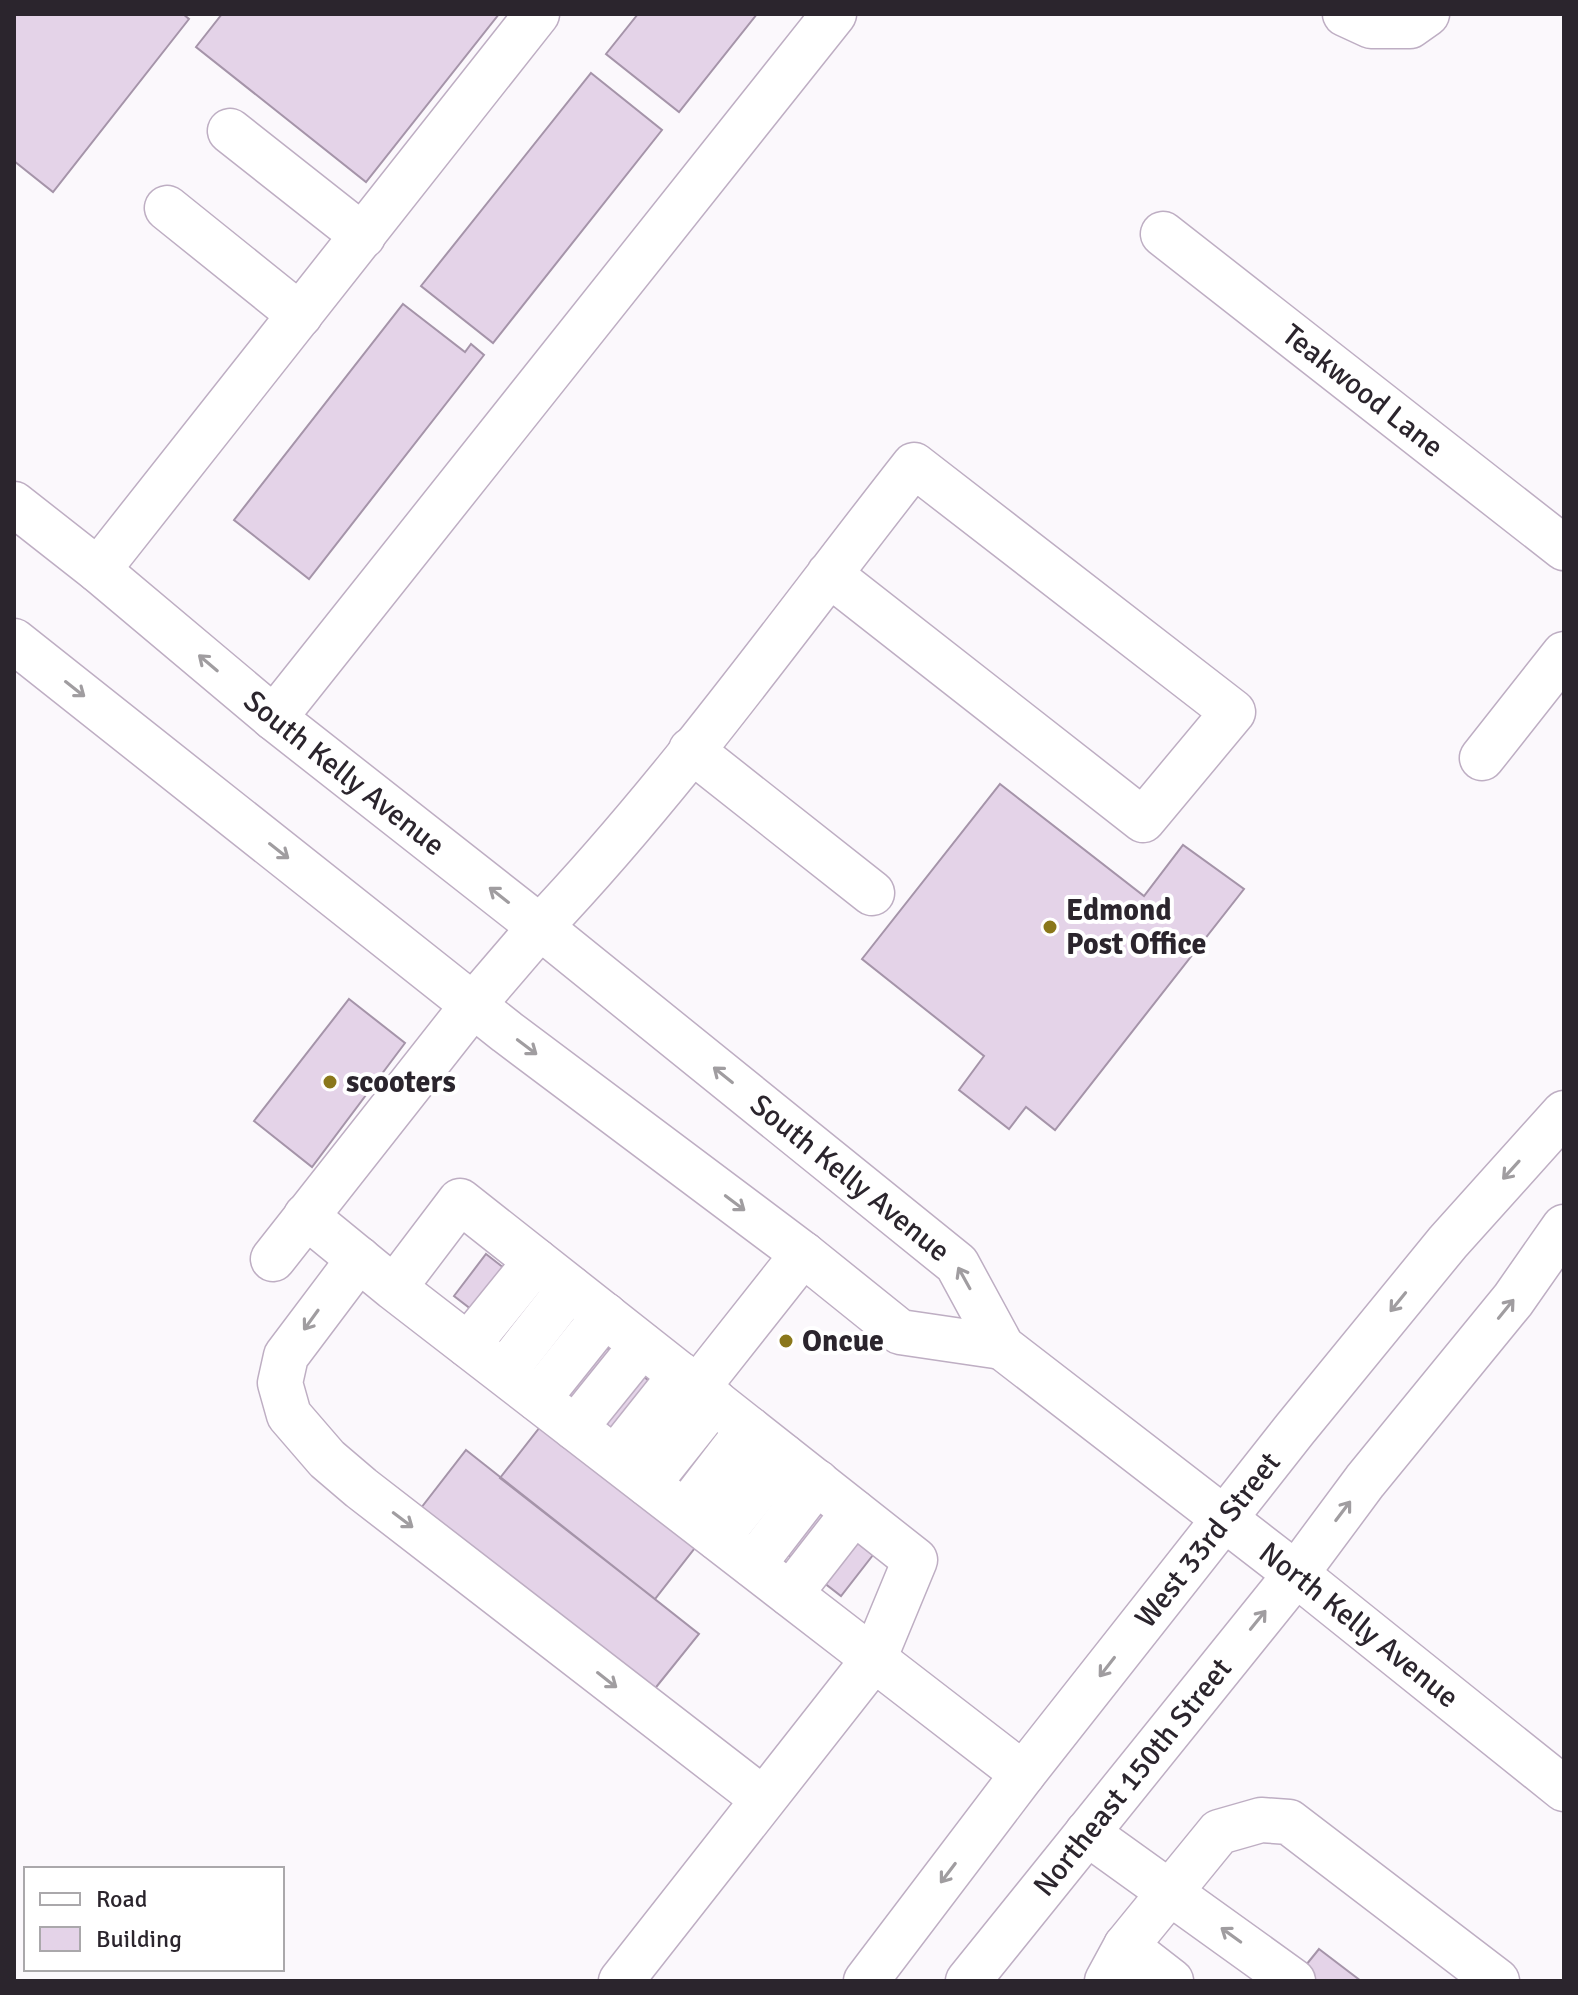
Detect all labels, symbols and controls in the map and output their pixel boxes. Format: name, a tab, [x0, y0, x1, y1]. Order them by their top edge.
street label: Teakwood Lane	[1275, 316, 1451, 465]
one-way arrow	[199, 654, 219, 672]
one-way arrow	[64, 681, 85, 698]
street label: South Kelly Avenue	[236, 682, 452, 864]
one-way arrow	[268, 842, 289, 860]
one-way arrow	[489, 887, 510, 904]
place label: Edmond Post Office	[1066, 892, 1206, 963]
marker: Edmond Post Office	[1041, 918, 1059, 936]
one-way arrow	[516, 1038, 537, 1055]
place label: scooters	[346, 1064, 456, 1101]
one-way arrow	[713, 1067, 734, 1085]
marker: scooters	[321, 1073, 339, 1091]
street label: South Kelly Avenue	[743, 1086, 958, 1269]
one-way arrow	[1503, 1160, 1521, 1180]
one-way arrow	[724, 1194, 745, 1211]
one-way arrow	[956, 1267, 972, 1291]
one-way arrow	[1390, 1292, 1408, 1313]
one-way arrow	[1497, 1299, 1515, 1320]
one-way arrow	[303, 1309, 320, 1331]
place label: Oncue	[802, 1323, 884, 1360]
marker: Oncue	[777, 1332, 795, 1350]
street label: West 33rd Street	[1127, 1445, 1288, 1635]
one-way arrow	[1334, 1501, 1351, 1523]
one-way arrow	[392, 1511, 413, 1528]
street label: North Kelly Avenue	[1252, 1534, 1466, 1716]
one-way arrow	[1249, 1610, 1266, 1631]
street label: Northeast 150th Street	[1025, 1650, 1239, 1904]
one-way arrow	[1098, 1656, 1115, 1677]
one-way arrow	[596, 1672, 617, 1689]
one-way arrow	[939, 1862, 956, 1883]
legend	[24, 1867, 284, 1971]
text: Road	[96, 1884, 147, 1914]
text: Building	[96, 1924, 182, 1954]
one-way arrow	[1221, 1927, 1243, 1944]

